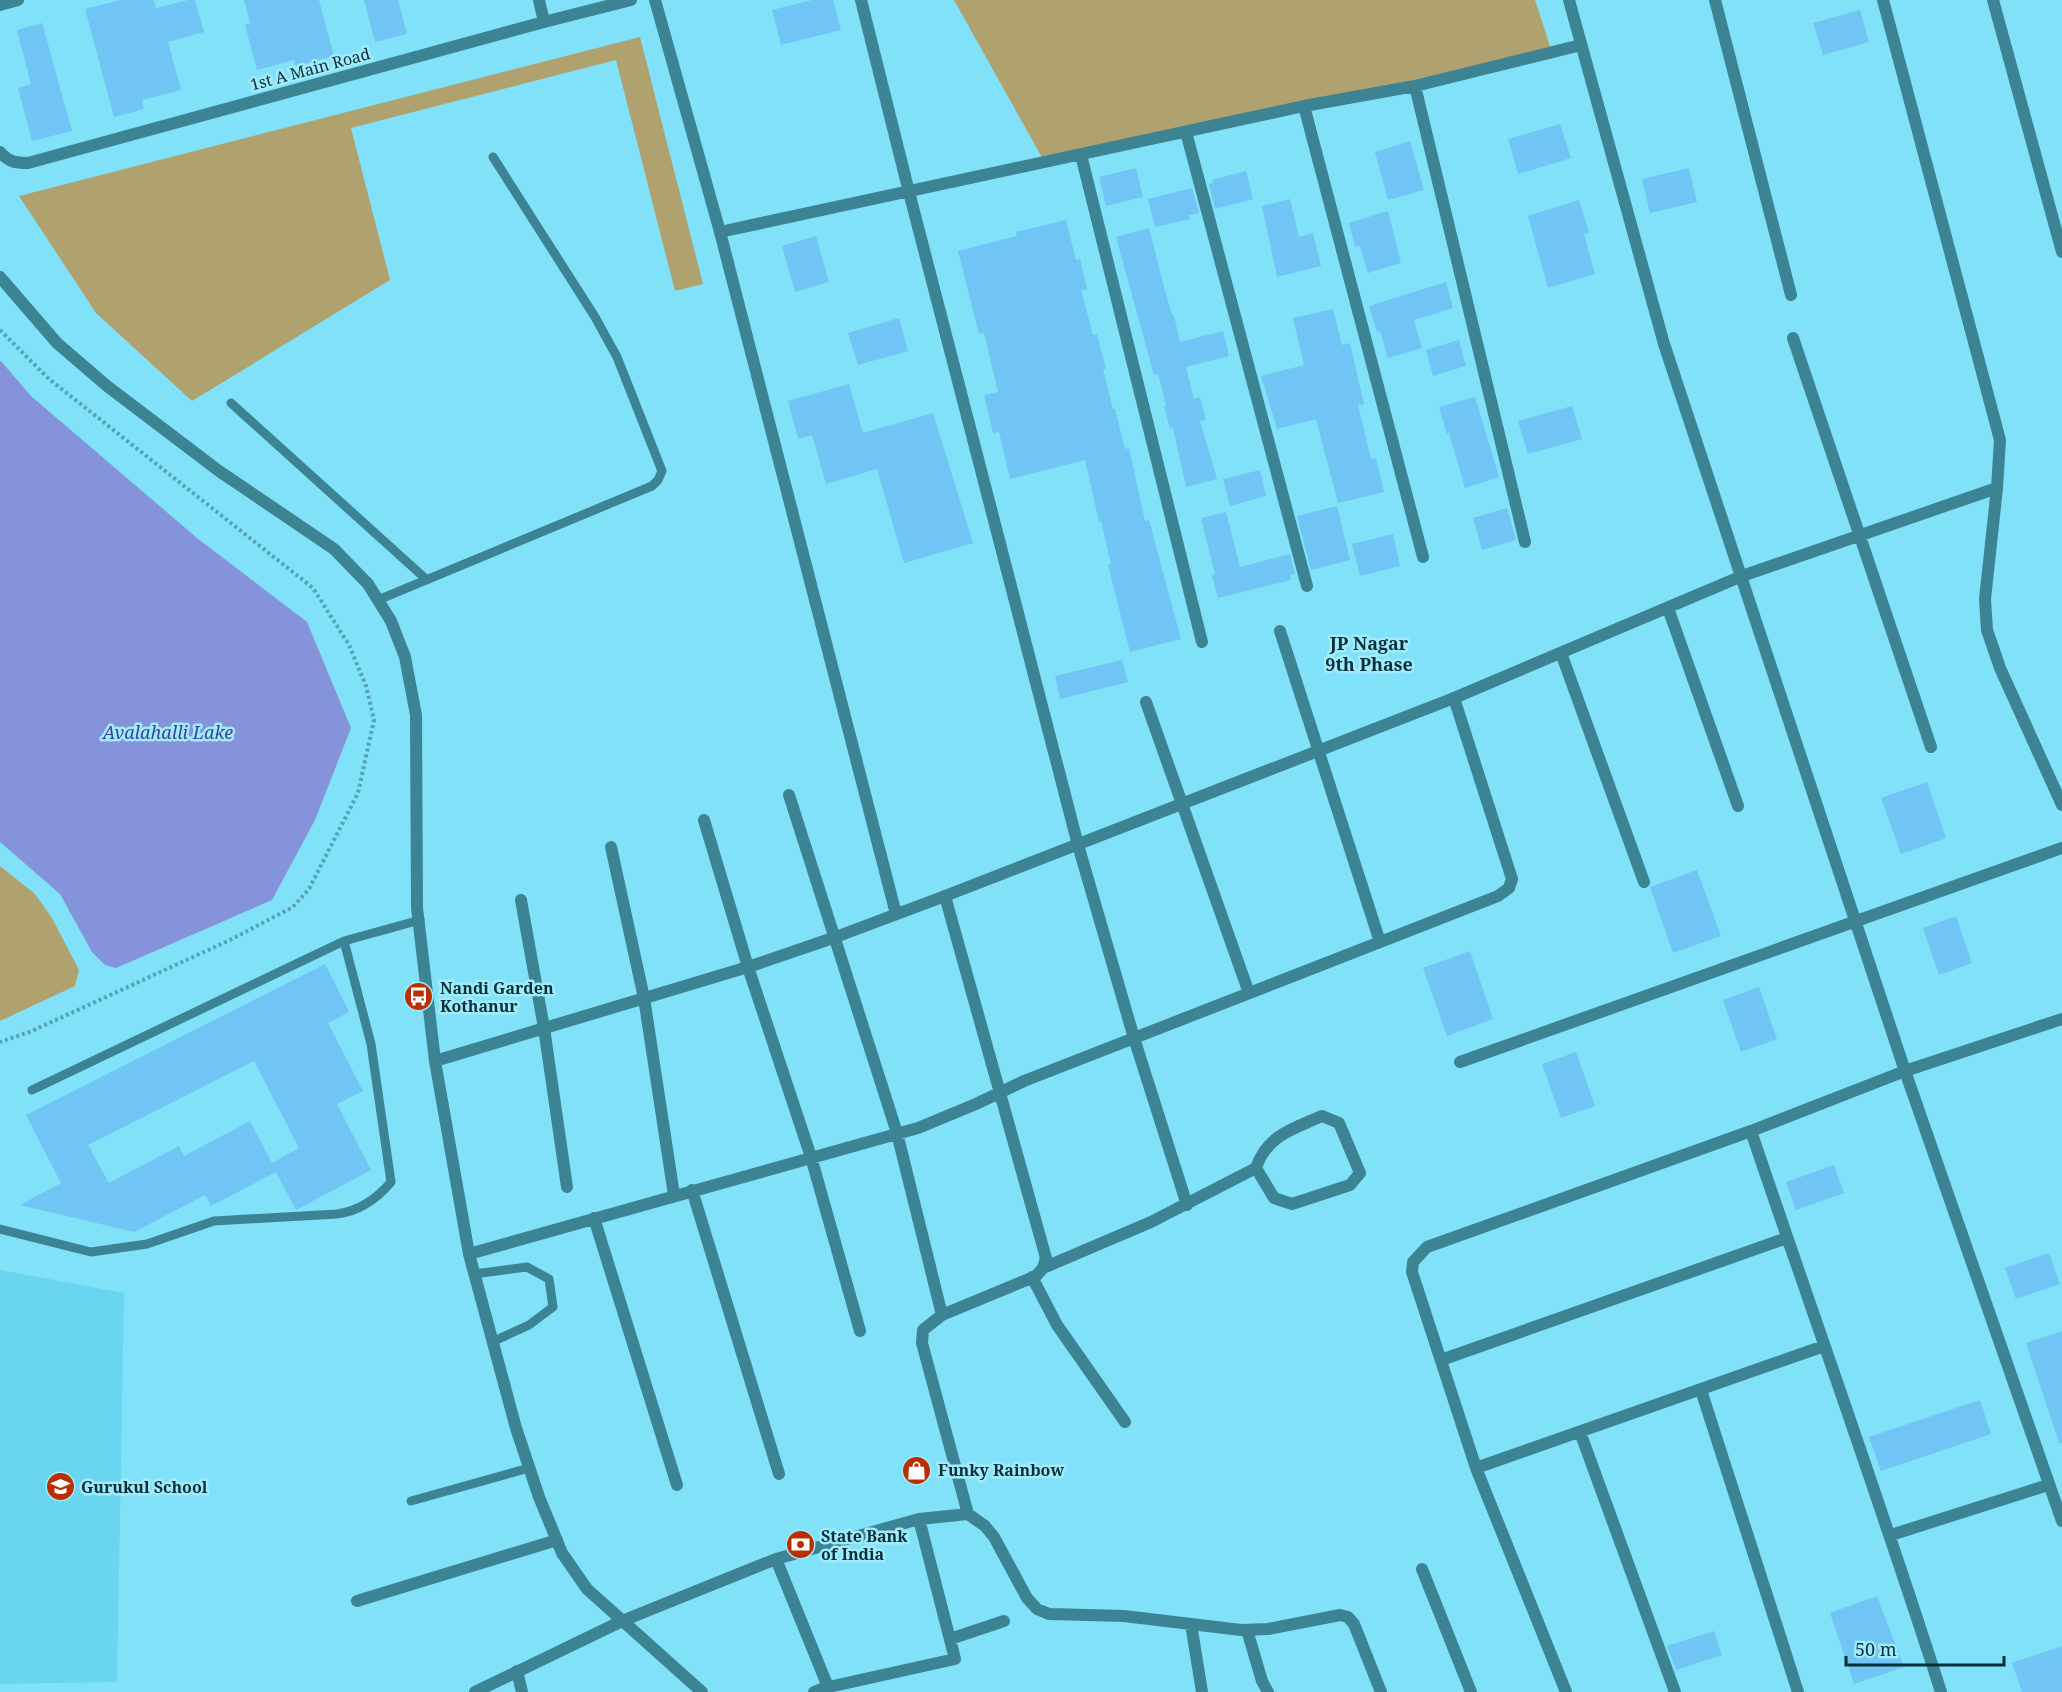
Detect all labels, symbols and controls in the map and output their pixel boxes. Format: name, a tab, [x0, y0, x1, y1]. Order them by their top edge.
street label: 1st A Main Road	[247, 42, 373, 96]
district label: JP Nagar 9th Phase	[1325, 631, 1413, 676]
water label: Avalahalli Lake	[101, 720, 233, 744]
place label: Nandi Garden Kothanur	[440, 977, 554, 1017]
bus stop icon: Nandi Garden Kothanur	[403, 981, 435, 1013]
shop icon: Funky Rainbow	[901, 1454, 933, 1486]
place label: Funky Rainbow	[938, 1459, 1064, 1481]
school or university icon: Gurukul School	[44, 1471, 76, 1503]
place label: Gurukul School	[81, 1476, 208, 1498]
place label: State Bank of India	[821, 1525, 908, 1565]
bank icon: State Bank of India	[784, 1529, 816, 1561]
scale bar	[1846, 1629, 2004, 1667]
text: 50 m	[1855, 1637, 1897, 1661]

